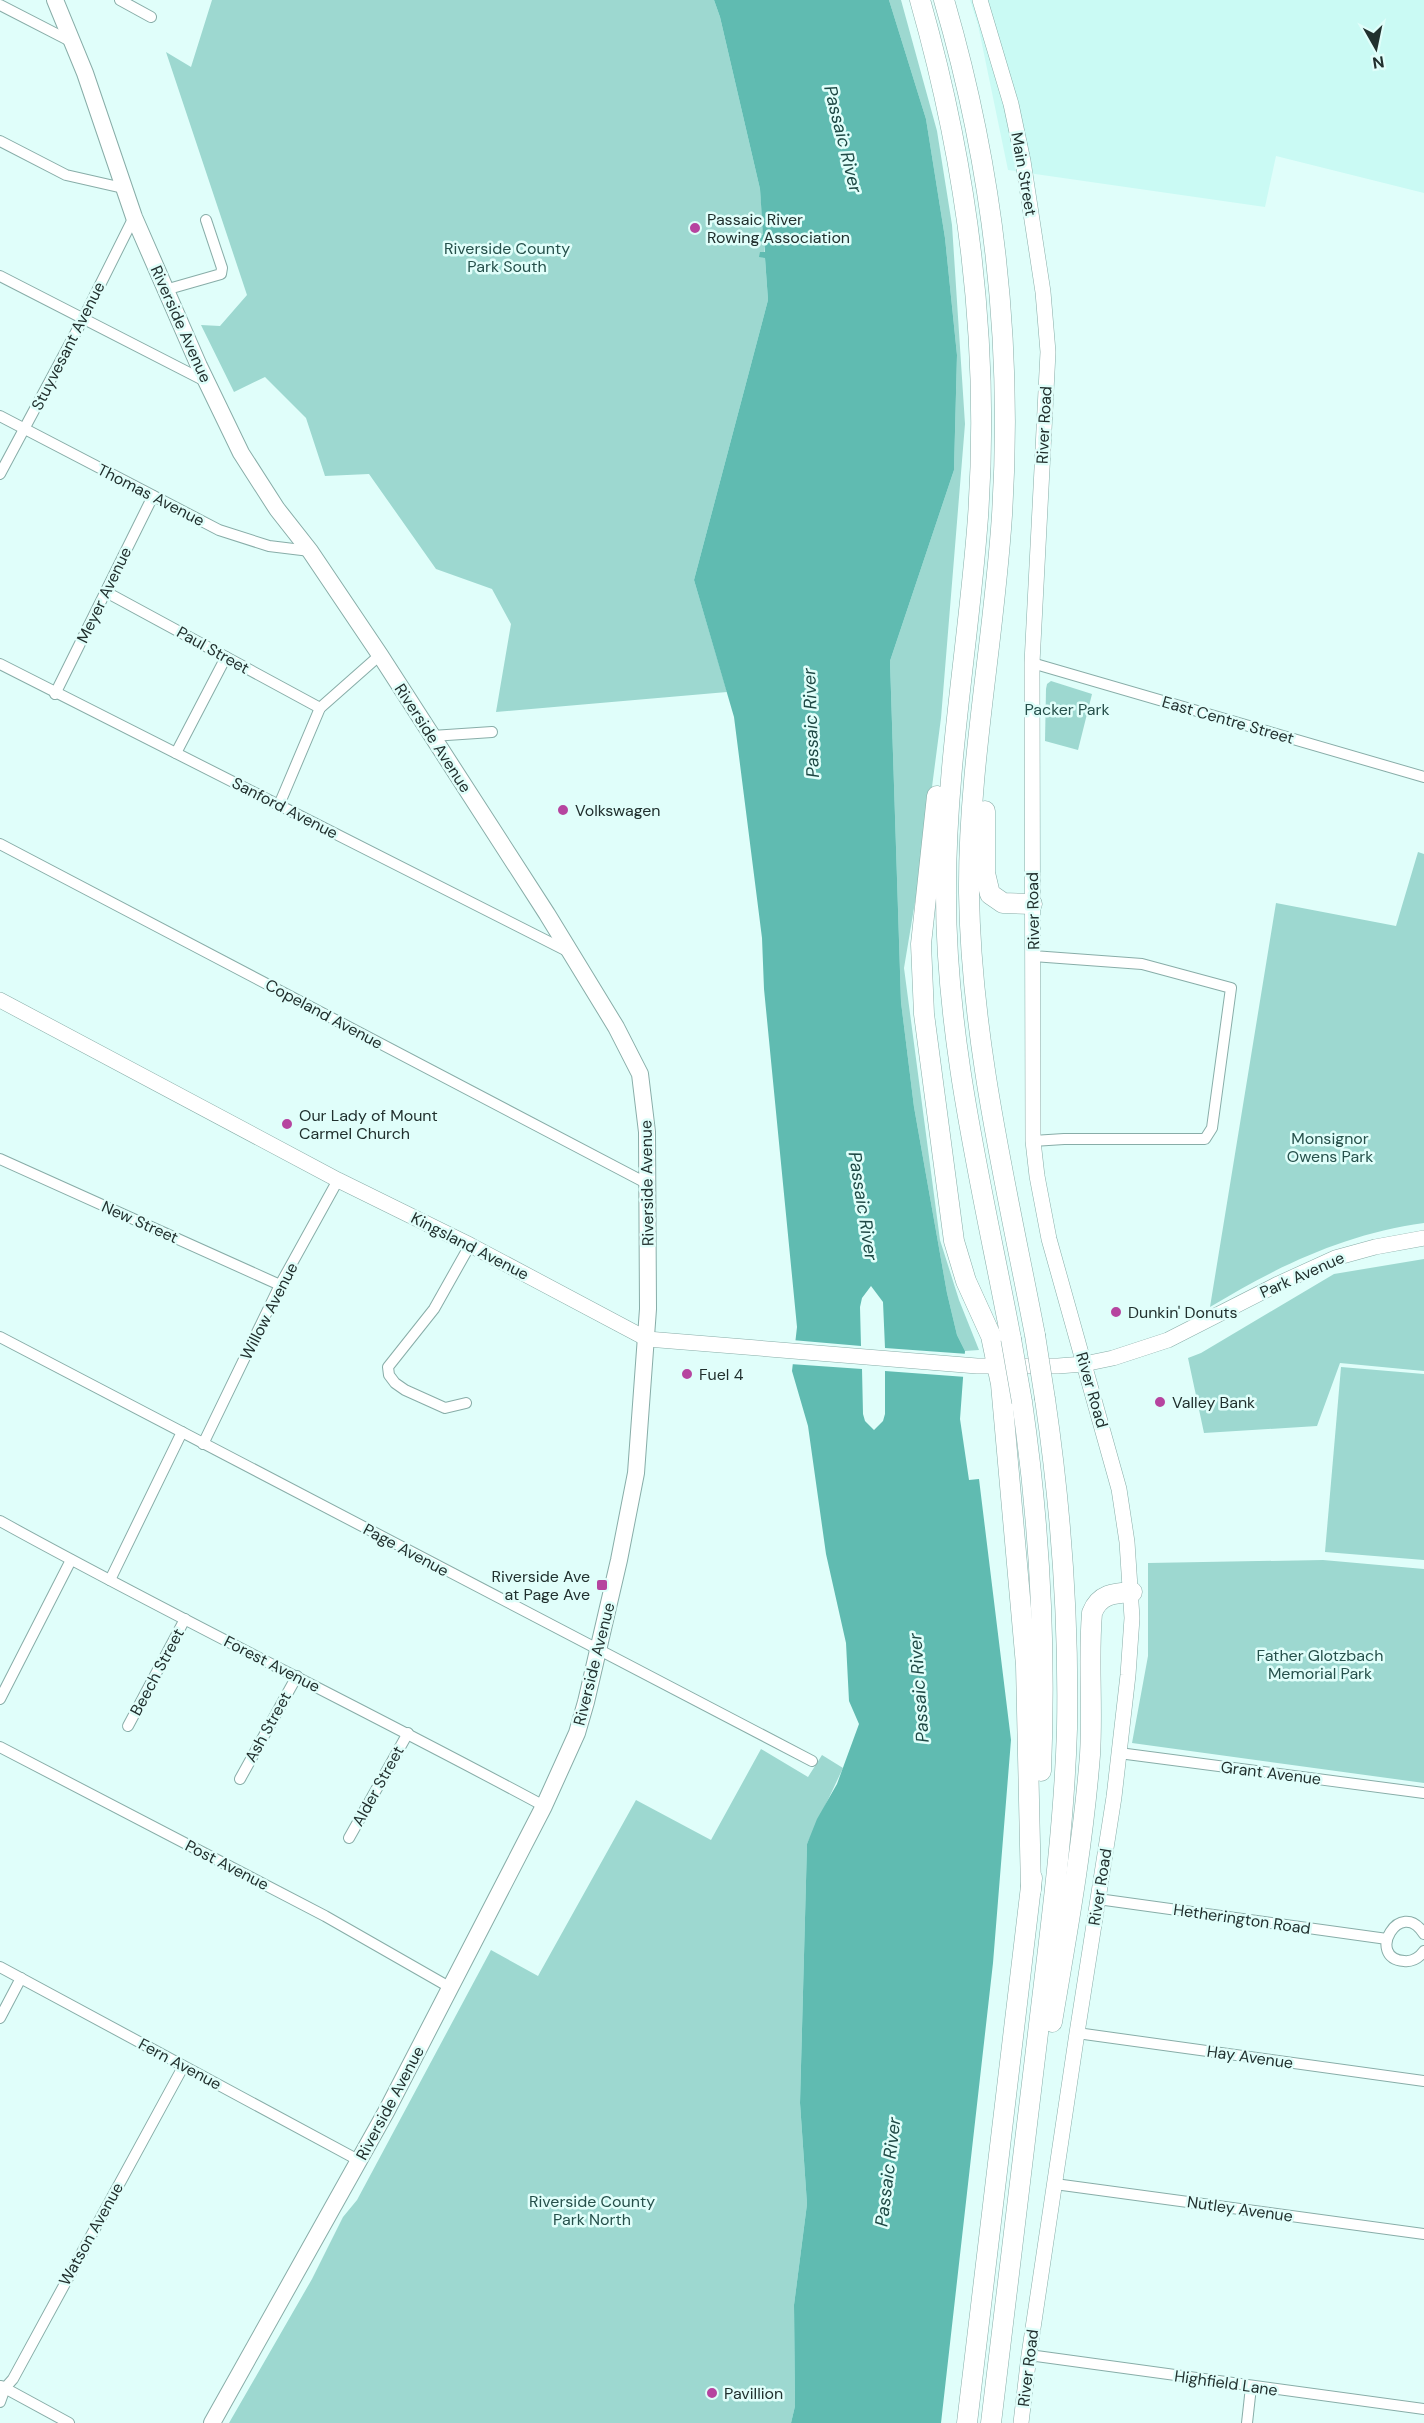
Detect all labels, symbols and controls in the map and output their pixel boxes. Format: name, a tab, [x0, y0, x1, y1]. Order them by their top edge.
north arrow	[1346, 18, 1406, 78]
text: N	[1371, 51, 1386, 74]
water label: Passaic River	[818, 83, 868, 196]
street label: Main Street	[1006, 130, 1042, 218]
place label: Passaic River Rowing Association	[707, 209, 850, 248]
marker: Passaic River Rowing Association	[688, 221, 702, 235]
park label: Riverside County Park South	[444, 238, 570, 277]
street label: Riverside Avenue	[146, 262, 216, 386]
street label: Stuyvesant Avenue	[27, 278, 109, 414]
street label: River Road	[1031, 386, 1057, 464]
street label: Thomas Avenue	[94, 459, 208, 531]
street label: Meyer Avenue	[72, 544, 136, 646]
street label: Paul Street	[173, 621, 253, 679]
water label: Passaic River	[797, 666, 825, 778]
street label: Riverside Avenue	[390, 679, 476, 797]
street label: East Centre Street	[1160, 691, 1296, 749]
park label: Packer Park	[1024, 699, 1110, 720]
street label: Sanford Avenue	[229, 772, 341, 844]
place label: Volkswagen	[575, 800, 661, 821]
marker: Volkswagen	[556, 803, 570, 817]
street label: River Road	[1022, 872, 1044, 950]
street label: Copeland Avenue	[262, 974, 386, 1054]
place label: Our Lady of Mount Carmel Church	[299, 1105, 438, 1144]
marker: Our Lady of Mount Carmel Church	[280, 1117, 294, 1131]
street label: Riverside Avenue	[635, 1120, 659, 1246]
park label: Monsignor Owens Park	[1287, 1128, 1373, 1167]
water label: Passaic River	[843, 1150, 884, 1263]
street label: New Street	[98, 1196, 182, 1248]
street label: Kingsland Avenue	[408, 1207, 532, 1285]
street label: Park Avenue	[1257, 1247, 1347, 1303]
street label: Willow Avenue	[235, 1259, 303, 1363]
place label: Dunkin' Donuts	[1128, 1302, 1238, 1323]
marker: Dunkin' Donuts	[1109, 1305, 1123, 1319]
street label: River Road	[1071, 1350, 1113, 1430]
place label: Fuel 4	[699, 1364, 744, 1385]
marker: Fuel 4	[680, 1367, 694, 1381]
place label: Valley Bank	[1172, 1392, 1255, 1413]
marker: Valley Bank	[1153, 1395, 1167, 1409]
street label: Page Avenue	[360, 1519, 452, 1581]
place label: Riverside Ave at Page Ave	[491, 1566, 590, 1605]
marker: Riverside Ave at Page Ave	[595, 1578, 609, 1592]
street label: Riverside Avenue	[569, 1600, 619, 1728]
street label: Beech Street	[125, 1625, 189, 1719]
street label: Forest Avenue	[220, 1631, 324, 1697]
water label: Passaic River	[903, 1631, 935, 1744]
park label: Father Glotzbach Memorial Park	[1257, 1645, 1383, 1684]
street label: Ash Street	[240, 1688, 296, 1766]
street label: Alder Street	[347, 1742, 409, 1830]
street label: Grant Avenue	[1220, 1756, 1322, 1790]
street label: Post Avenue	[182, 1835, 272, 1895]
street label: River Road	[1084, 1847, 1116, 1927]
street label: Hetherington Road	[1172, 1899, 1312, 1939]
street label: Fern Avenue	[135, 2033, 225, 2095]
street label: Hay Avenue	[1206, 2041, 1294, 2073]
street label: Riverside Avenue	[351, 2042, 429, 2164]
water label: Passaic River	[869, 2115, 907, 2228]
street label: Watson Avenue	[54, 2179, 128, 2289]
park label: Riverside County Park North	[529, 2191, 655, 2230]
street label: Nutley Avenue	[1186, 2191, 1294, 2227]
street label: River Road	[1013, 2328, 1043, 2408]
street label: Highfield Lane	[1173, 2365, 1279, 2401]
place label: Pavillion	[724, 2383, 783, 2404]
marker: Pavillion	[705, 2386, 719, 2400]

